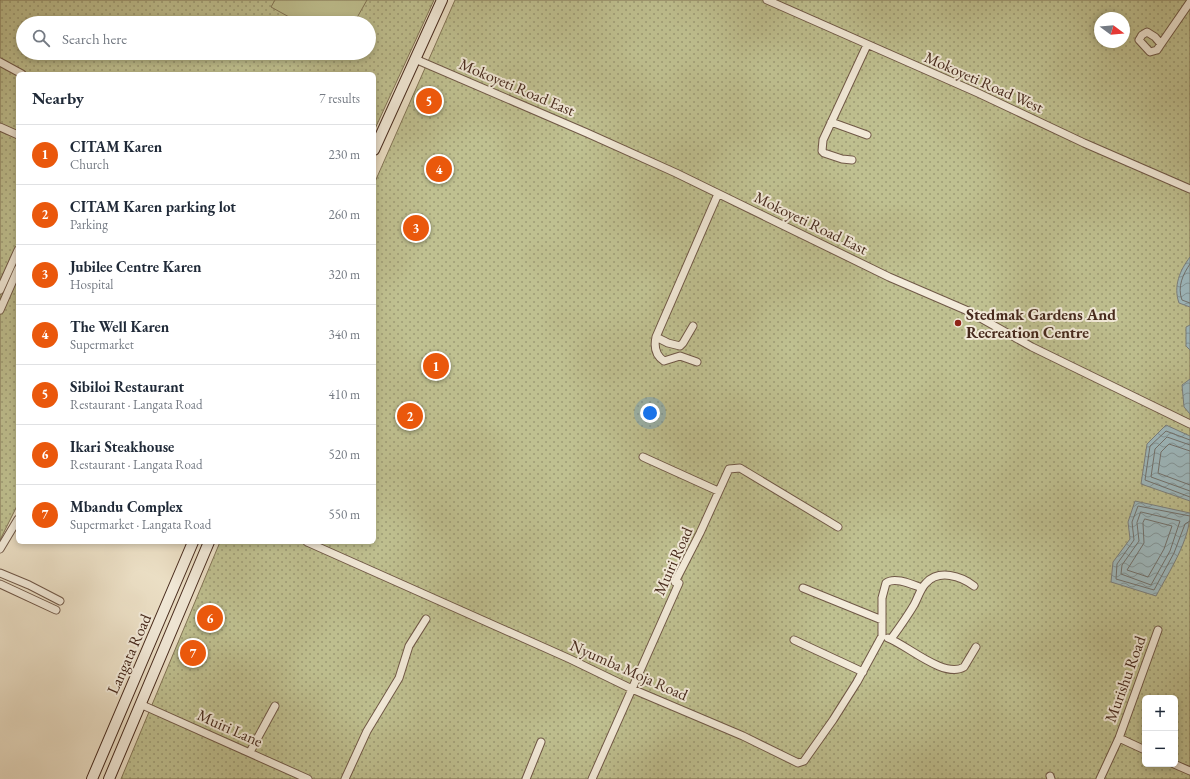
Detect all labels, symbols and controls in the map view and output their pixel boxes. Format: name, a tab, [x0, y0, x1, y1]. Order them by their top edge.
north arrow	[1094, 12, 1130, 48]
search box	[16, 16, 376, 60]
icon: search	[30, 27, 52, 49]
text: Search here	[62, 29, 127, 48]
street label: Mokoyeti Road West	[921, 46, 1047, 118]
street label: Mokoyeti Road East	[456, 53, 578, 121]
pin: 5	[416, 86, 442, 116]
text: Nearby	[32, 87, 84, 109]
text: 7 results	[319, 90, 360, 107]
text: CITAM Karen	[70, 137, 162, 156]
text: 1	[42, 146, 48, 163]
text: 230 m	[329, 146, 360, 163]
pin: 4	[426, 154, 452, 184]
text: Church	[70, 156, 109, 173]
street label: Mokoyeti Road East	[751, 186, 871, 260]
text: CITAM Karen parking lot	[70, 197, 236, 216]
text: 2	[42, 206, 48, 223]
text: 260 m	[329, 206, 360, 223]
pin: 3	[403, 213, 429, 243]
text: Parking	[70, 216, 108, 233]
text: Jubilee Centre Karen	[70, 257, 201, 276]
text: 3	[42, 266, 48, 283]
text: 320 m	[329, 266, 360, 283]
text: Hospital	[70, 276, 114, 293]
place label: Stedmak Gardens And Recreation Centre	[966, 304, 1116, 343]
text: The Well Karen	[70, 317, 169, 336]
marker: Stedmak Gardens And Recreation Centre	[953, 318, 963, 328]
text: 4	[42, 326, 48, 343]
text: 340 m	[329, 326, 360, 343]
text: Supermarket	[70, 336, 134, 353]
pin: 1	[423, 351, 449, 381]
text: Sibiloi Restaurant	[70, 377, 184, 396]
text: 5	[42, 386, 48, 403]
text: 410 m	[329, 386, 360, 403]
text: Restaurant · Langata Road	[70, 396, 203, 413]
pin: 2	[397, 401, 423, 431]
your location	[640, 403, 660, 423]
text: Ikari Steakhouse	[70, 437, 174, 456]
text: 6	[42, 446, 48, 463]
text: 520 m	[329, 446, 360, 463]
text: Restaurant · Langata Road	[70, 456, 203, 473]
text: Mbandu Complex	[70, 497, 183, 516]
text: 7	[42, 506, 48, 523]
text: 550 m	[329, 506, 360, 523]
text: Supermarket · Langata Road	[70, 516, 211, 533]
street label: Muiri Road	[649, 523, 698, 598]
pin: 6	[197, 603, 223, 633]
street label: Langata Road	[102, 610, 156, 697]
street label: Murishu Road	[1100, 632, 1151, 725]
street label: Nyumba Moja Road	[567, 635, 692, 706]
pin: 7	[180, 638, 206, 668]
map controls	[1142, 695, 1178, 767]
button: +	[1142, 695, 1178, 731]
street label: Muiri Lane	[194, 704, 266, 752]
button: −	[1142, 731, 1178, 767]

